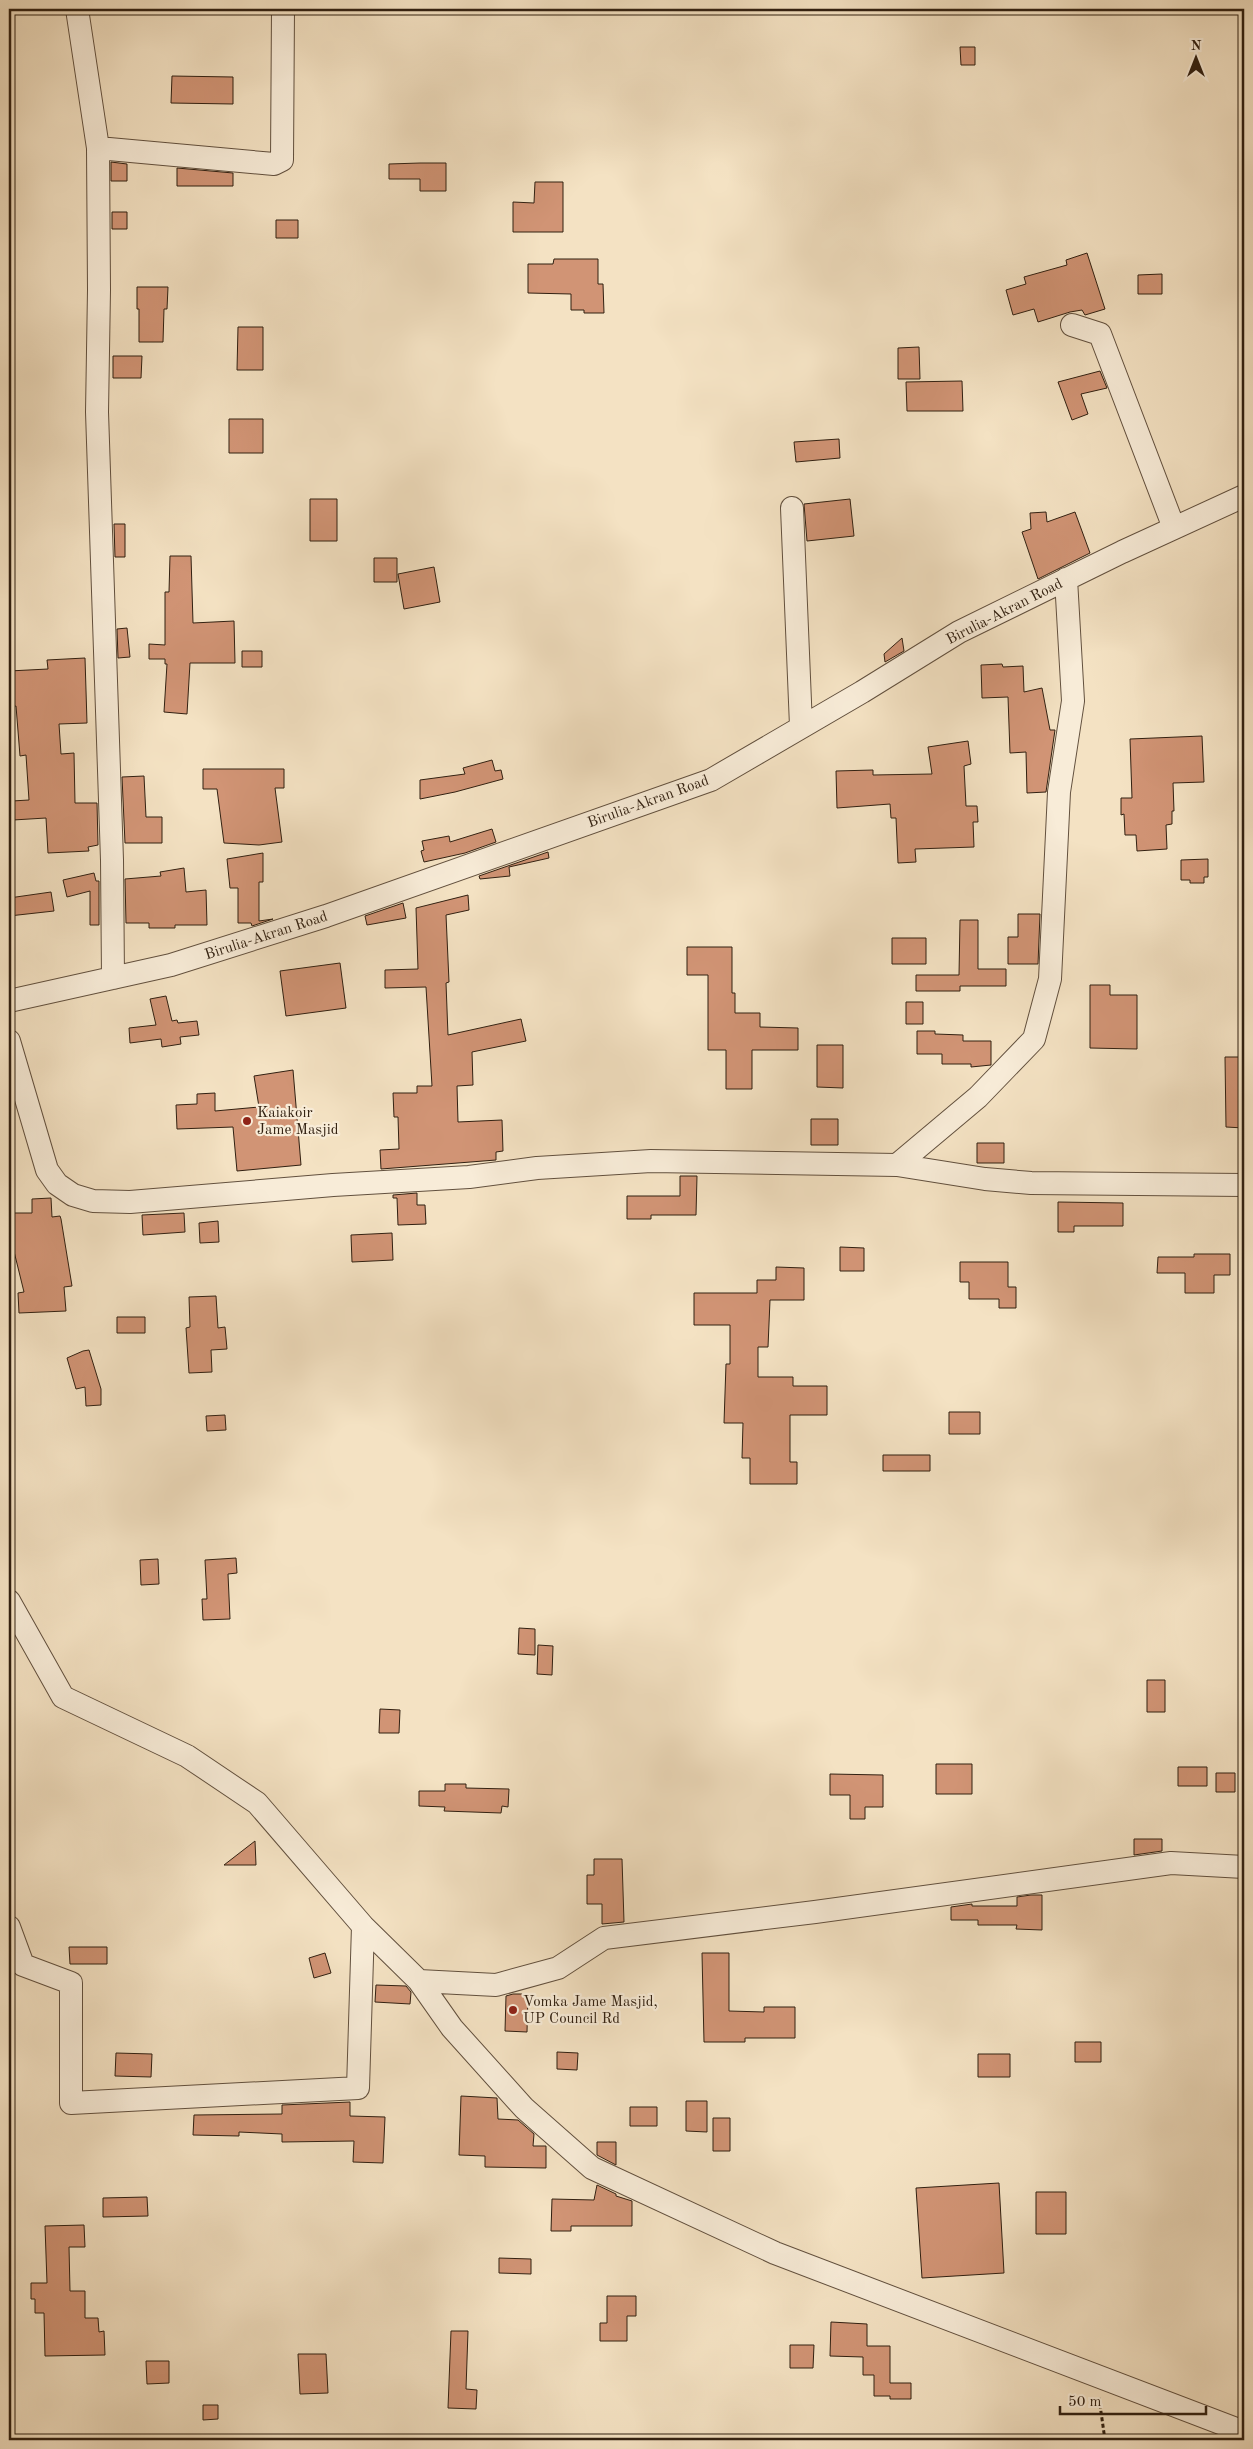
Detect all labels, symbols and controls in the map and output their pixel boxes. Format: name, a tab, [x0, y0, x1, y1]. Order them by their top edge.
north arrow	[1170, 32, 1220, 82]
text: N	[1191, 39, 1202, 53]
street label: Birulia-Akran Road	[944, 576, 1065, 648]
street label: Birulia-Akran Road	[586, 773, 711, 831]
street label: Birulia-Akran Road	[203, 909, 330, 963]
place label: Kaiakoir Jame Masjid	[257, 1106, 339, 1138]
marker: Kaiakoir Jame Masjid	[241, 1115, 253, 1127]
place label: Vomka Jame Masjid, UP Council Rd	[523, 1995, 658, 2027]
marker: Vomka Jame Masjid, UP Council Rd	[507, 2004, 519, 2016]
scale bar	[1060, 2384, 1207, 2416]
text: 50 m	[1068, 2395, 1102, 2410]

